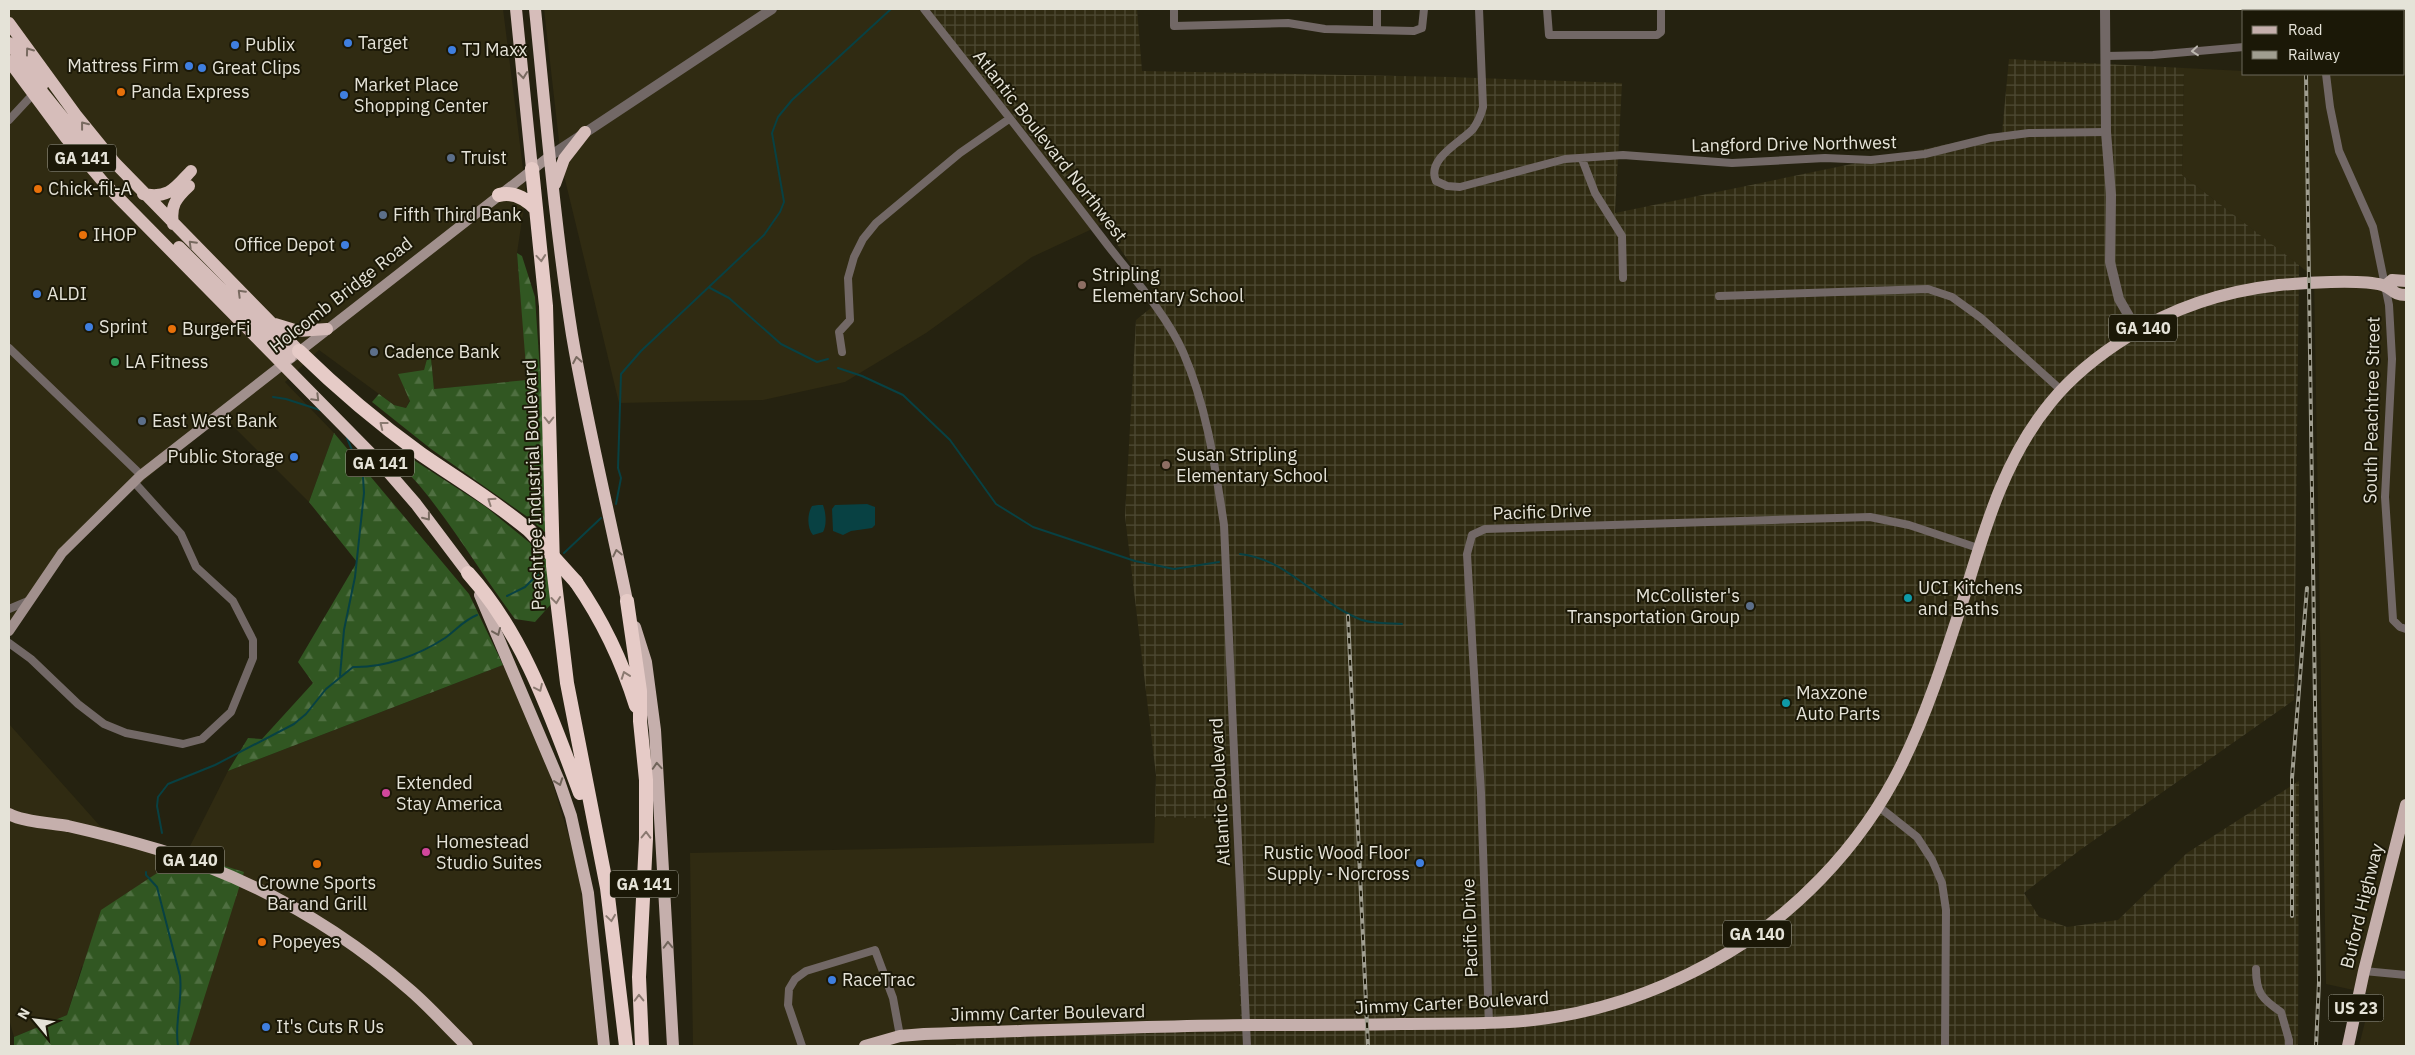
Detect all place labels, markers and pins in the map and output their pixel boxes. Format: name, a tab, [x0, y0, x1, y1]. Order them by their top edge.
place label: Target	[358, 31, 408, 54]
place label: Publix	[245, 33, 295, 56]
marker: Target	[342, 37, 354, 49]
place label: TJ Maxx	[462, 38, 527, 61]
marker: Publix	[229, 39, 241, 51]
marker: TJ Maxx	[446, 44, 458, 56]
place label: Mattress Firm	[67, 54, 179, 77]
place label: Great Clips	[212, 56, 301, 79]
marker: Mattress Firm	[183, 60, 195, 72]
marker: Great Clips	[196, 62, 208, 74]
place label: Market Place Shopping Center	[354, 73, 489, 117]
place label: Panda Express	[131, 80, 250, 103]
marker: Panda Express	[115, 86, 127, 98]
marker: Market Place Shopping Center	[338, 89, 350, 101]
place label: Truist	[461, 146, 507, 169]
marker: Truist	[445, 152, 457, 164]
place label: Chick-fil-A	[48, 177, 133, 200]
marker: Chick-fil-A	[32, 183, 44, 195]
place label: Fifth Third Bank	[393, 203, 522, 226]
marker: Fifth Third Bank	[377, 209, 389, 221]
place label: IHOP	[93, 223, 137, 246]
marker: IHOP	[77, 229, 89, 241]
place label: Office Depot	[234, 233, 335, 256]
marker: Office Depot	[339, 239, 351, 251]
place label: Stripling Elementary School	[1092, 263, 1244, 307]
marker: Stripling Elementary School	[1076, 279, 1088, 291]
place label: ALDI	[47, 282, 87, 305]
marker: ALDI	[31, 288, 43, 300]
place label: Sprint	[99, 315, 148, 338]
place label: BurgerFi	[182, 317, 251, 340]
marker: Sprint	[83, 321, 95, 333]
marker: BurgerFi	[166, 323, 178, 335]
place label: Cadence Bank	[384, 340, 500, 363]
marker: Cadence Bank	[368, 346, 380, 358]
place label: LA Fitness	[125, 350, 209, 373]
marker: LA Fitness	[109, 356, 121, 368]
place label: East West Bank	[152, 409, 278, 432]
marker: East West Bank	[136, 415, 148, 427]
place label: Susan Stripling Elementary School	[1176, 443, 1328, 487]
place label: Public Storage	[168, 445, 284, 468]
marker: Public Storage	[288, 451, 300, 463]
marker: Susan Stripling Elementary School	[1160, 459, 1172, 471]
place label: UCI Kitchens and Baths	[1918, 576, 2023, 620]
place label: McCollister's Transportation Group	[1567, 584, 1740, 628]
marker: UCI Kitchens and Baths	[1902, 592, 1914, 604]
marker: McCollister's Transportation Group	[1744, 600, 1756, 612]
place label: Maxzone Auto Parts	[1796, 681, 1880, 725]
marker: Maxzone Auto Parts	[1780, 697, 1792, 709]
place label: Extended Stay America	[396, 771, 503, 815]
marker: Extended Stay America	[380, 787, 392, 799]
place label: Homestead Studio Suites	[436, 830, 542, 874]
place label: Rustic Wood Floor Supply - Norcross	[1263, 841, 1410, 885]
marker: Homestead Studio Suites	[420, 846, 432, 858]
marker: Rustic Wood Floor Supply - Norcross	[1414, 857, 1426, 869]
marker: Crowne Sports Bar and Grill	[311, 858, 323, 870]
place label: Crowne Sports Bar and Grill	[258, 871, 376, 915]
place label: Popeyes	[272, 930, 340, 953]
marker: Popeyes	[256, 936, 268, 948]
place label: RaceTrac	[842, 968, 915, 991]
marker: RaceTrac	[826, 974, 838, 986]
place label: It's Cuts R Us	[276, 1015, 384, 1038]
marker: It's Cuts R Us	[260, 1021, 272, 1033]

